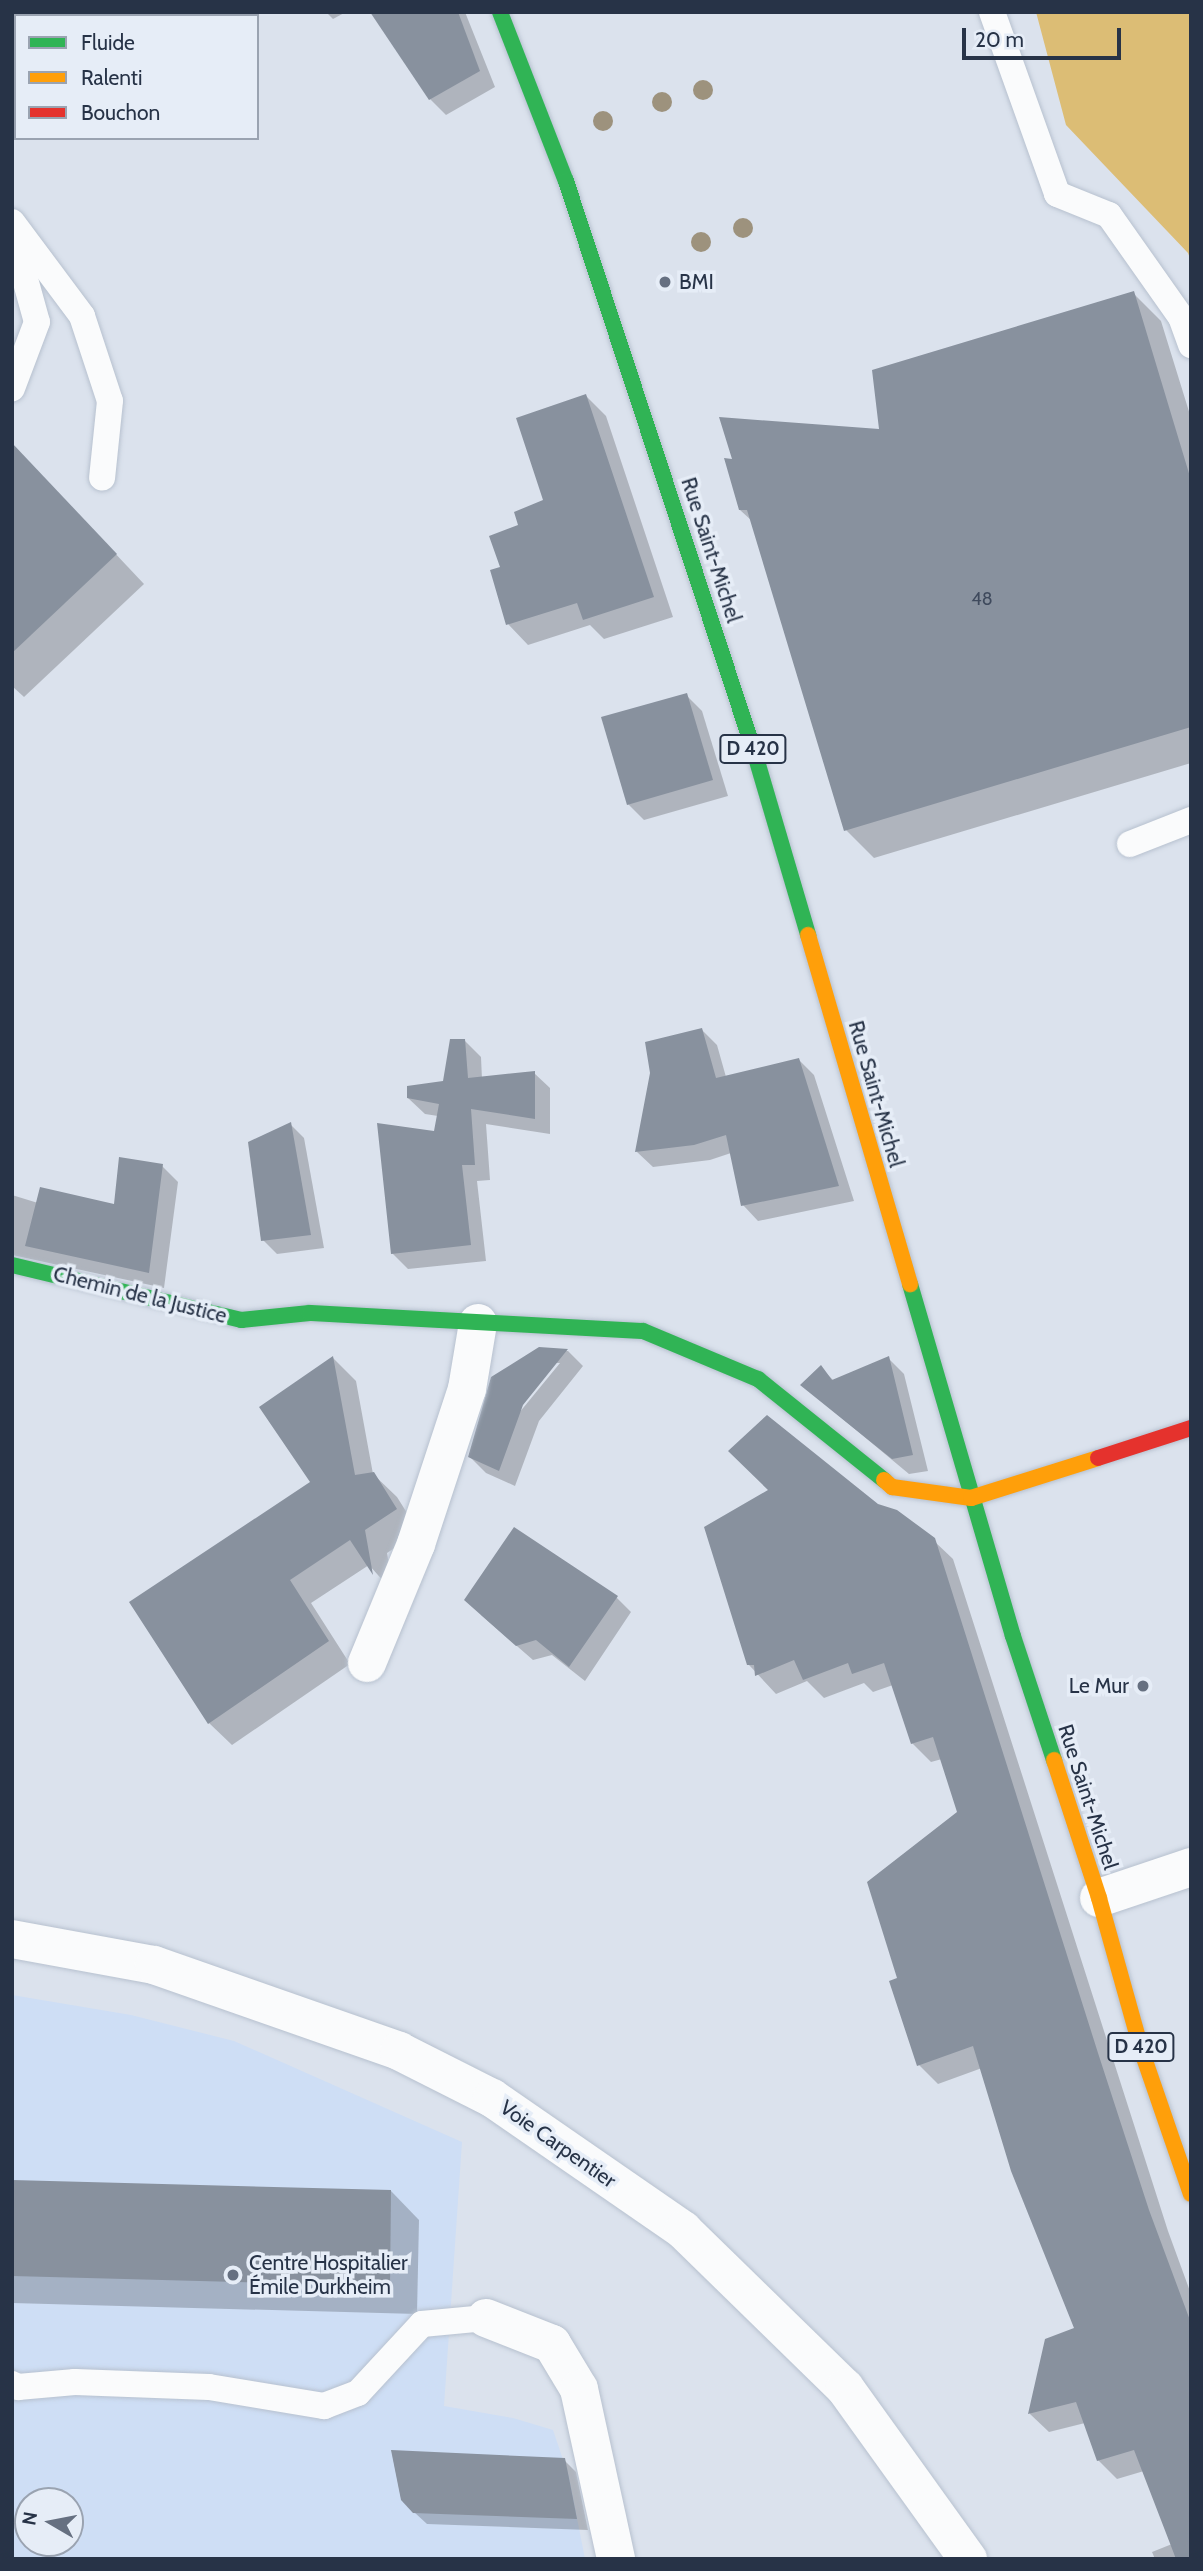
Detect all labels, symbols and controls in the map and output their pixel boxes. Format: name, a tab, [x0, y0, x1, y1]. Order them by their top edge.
legend	[14, 14, 259, 140]
scale bar	[965, 14, 1124, 58]
text: 20 m	[975, 27, 1024, 52]
text: Fluide	[81, 30, 135, 55]
text: Ralenti	[81, 65, 142, 90]
text: Bouchon	[81, 100, 160, 125]
place label: BMI	[679, 269, 714, 295]
marker: BMI	[657, 274, 673, 290]
street label: Rue Saint-Michel	[676, 474, 746, 626]
house number: 48	[971, 588, 993, 610]
road number: D 420	[718, 734, 788, 764]
street label: Rue Saint-Michel	[843, 1018, 909, 1170]
street label: Chemin de la Justice	[51, 1261, 229, 1329]
place label: Le Mur	[1069, 1673, 1129, 1699]
marker: Le Mur	[1135, 1678, 1151, 1694]
street label: Rue Saint-Michel	[1053, 1721, 1123, 1873]
road number: D 420	[1106, 2032, 1176, 2062]
street label: Voie Carpentier	[495, 2095, 621, 2193]
place label: Centre Hospitalier Émile Durkheim	[249, 2250, 408, 2300]
marker: Centre Hospitalier Émile Durkheim	[223, 2265, 243, 2285]
north arrow	[14, 2487, 84, 2557]
text: N	[17, 2510, 42, 2527]

